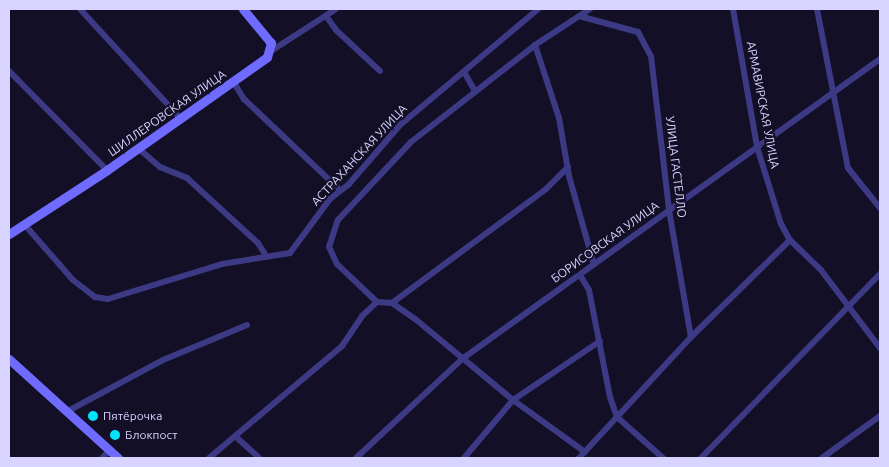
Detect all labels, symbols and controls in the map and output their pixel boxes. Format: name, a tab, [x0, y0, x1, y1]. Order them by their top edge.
street label: АРМАВИРСКАЯ УЛИЦА	[744, 40, 782, 170]
street label: ШИЛЛЕРОВСКАЯ УЛИЦА	[105, 67, 229, 159]
street label: АСТРАХАНСКАЯ УЛИЦА	[308, 101, 410, 209]
street label: УЛИЦА ГАСТЕЛЛО	[663, 115, 689, 219]
street label: БОРИСОВСКАЯ УЛИЦА	[548, 198, 662, 286]
place label: Пятёрочка	[103, 409, 162, 423]
marker: Пятёрочка	[87, 410, 99, 422]
place label: Блокпост	[125, 428, 178, 442]
marker: Блокпост	[109, 429, 121, 441]

